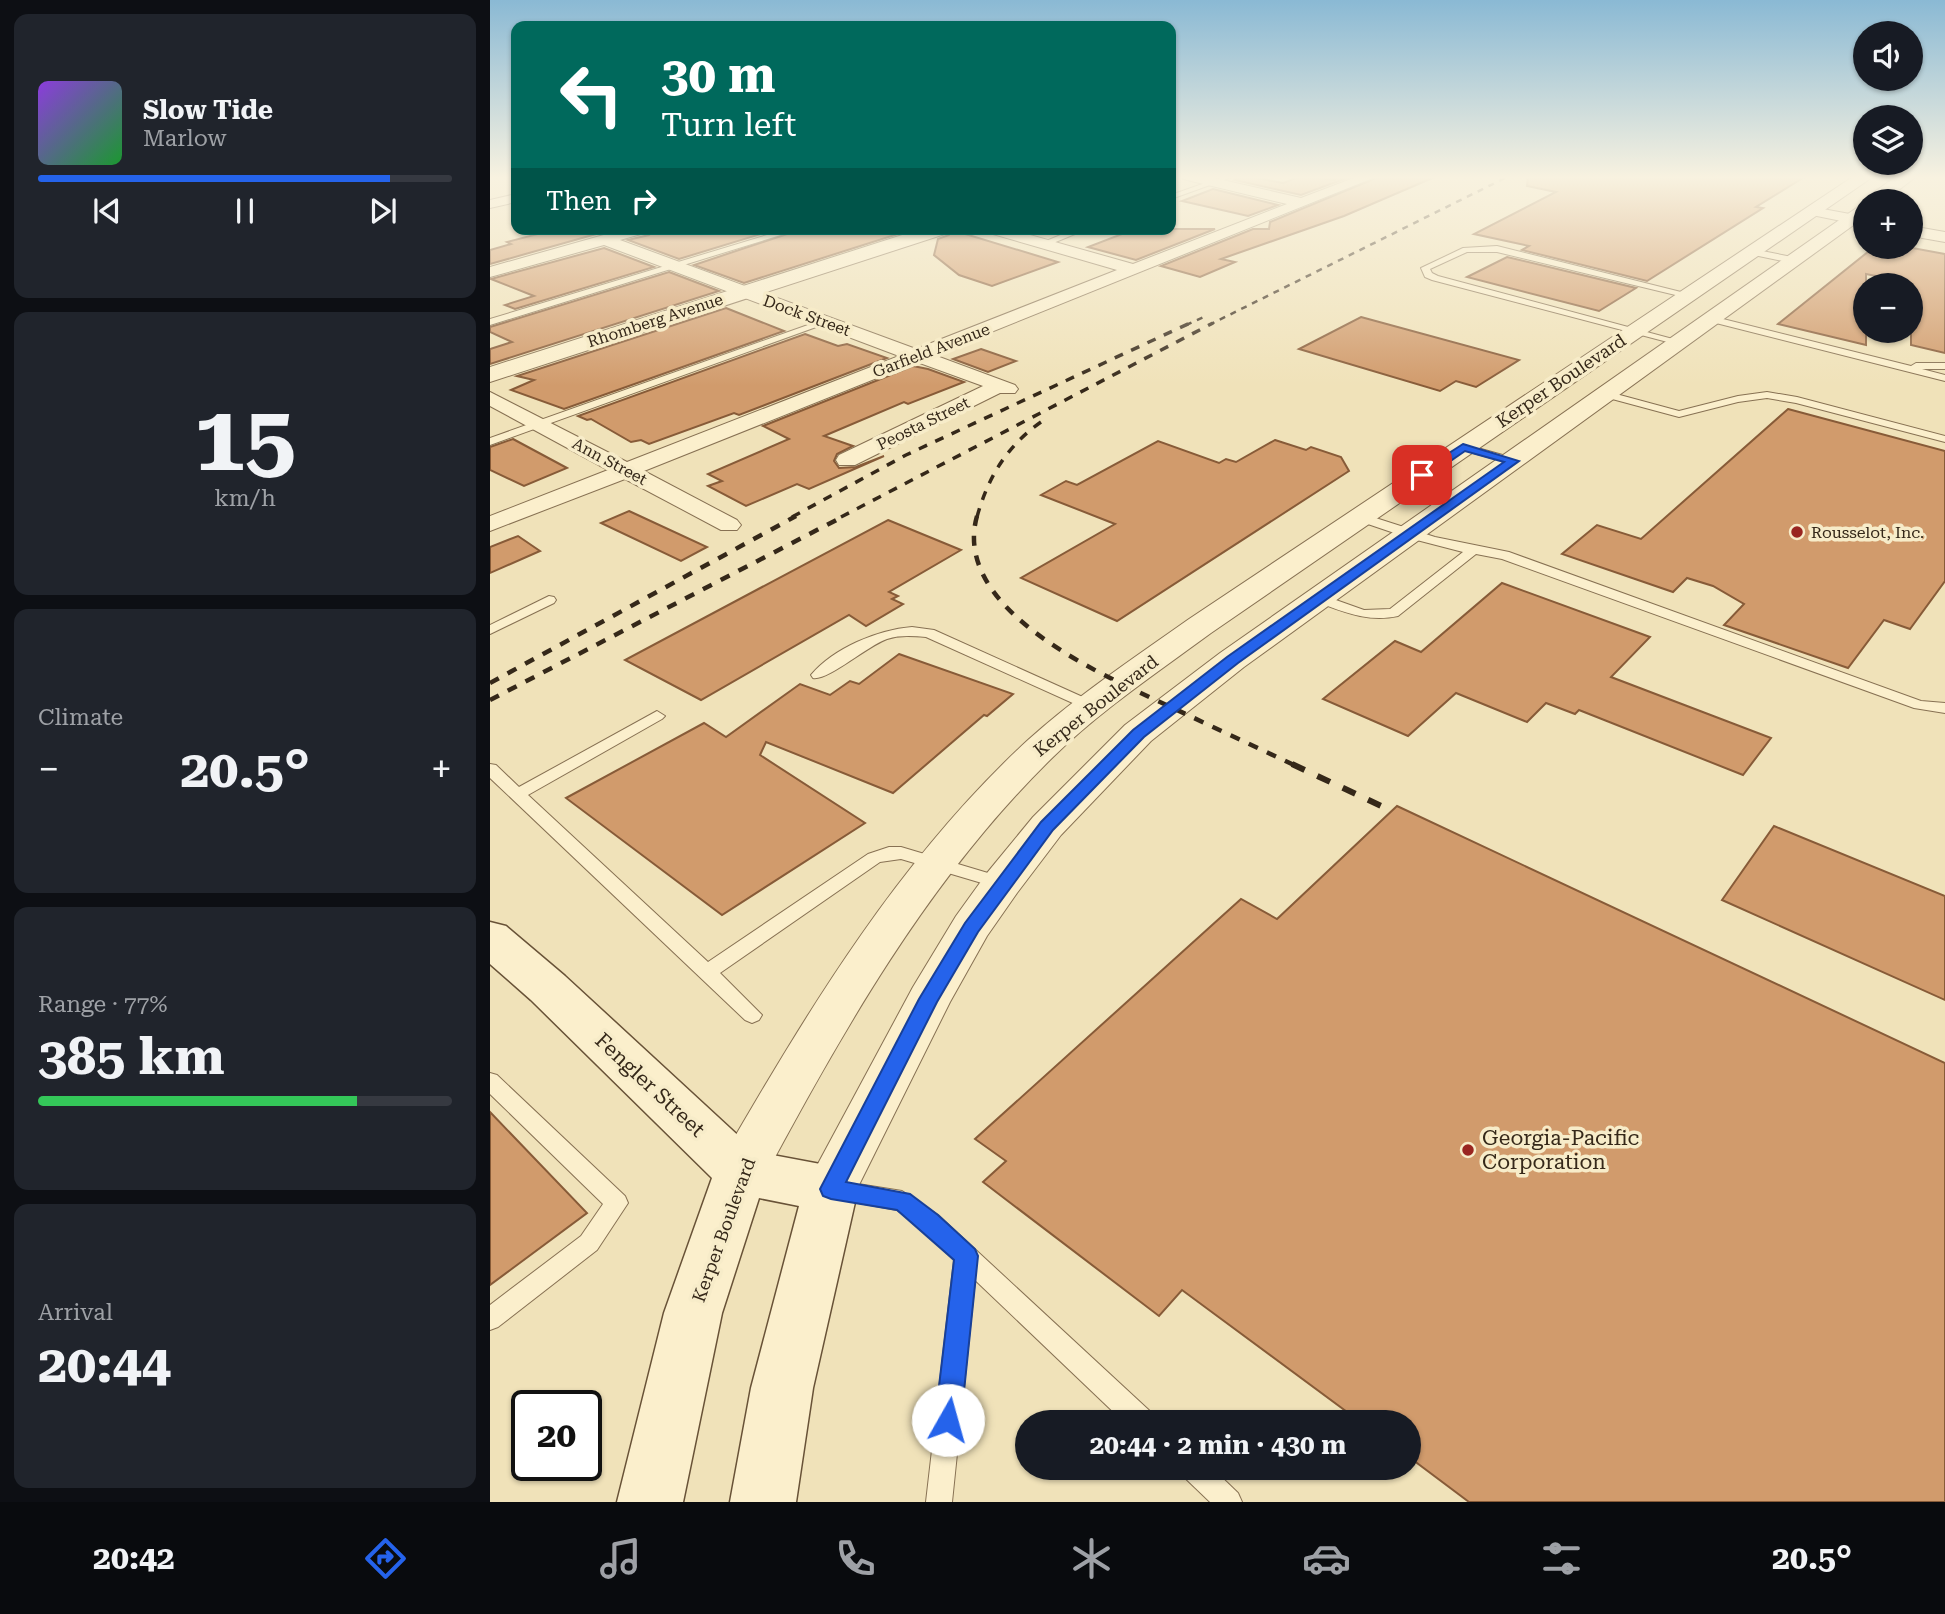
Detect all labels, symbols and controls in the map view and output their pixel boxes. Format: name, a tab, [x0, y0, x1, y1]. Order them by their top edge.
map controls	[1853, 21, 1923, 343]
button: sound	[1853, 21, 1923, 91]
text: 30 m	[661, 47, 776, 104]
icon: left	[546, 49, 637, 140]
text: Slow Tide	[143, 95, 273, 125]
button: layers	[1853, 105, 1923, 175]
text: Turn left	[661, 106, 796, 144]
text: Marlow	[143, 125, 226, 152]
icon: right	[625, 182, 663, 220]
text: Then	[546, 186, 611, 216]
button: +	[1853, 189, 1923, 259]
icon: previous	[88, 192, 126, 230]
icon: pause	[226, 192, 264, 230]
icon: next	[364, 192, 402, 230]
button: −	[1853, 273, 1923, 343]
street label: Rhomberg Avenue	[585, 290, 726, 351]
street label: Dock Street	[761, 291, 853, 340]
street label: Garfield Avenue	[870, 319, 993, 382]
street label: Kerper Boulevard	[1492, 329, 1630, 432]
text: 15	[194, 386, 296, 492]
street label: Peosta Street	[874, 393, 973, 454]
street label: Ann Street	[569, 434, 650, 489]
pin	[1392, 445, 1452, 505]
icon: arrive	[1403, 456, 1441, 494]
text: km/h	[214, 485, 276, 512]
place label: Rousselot, Inc.	[1811, 523, 1924, 542]
marker: Rousselot, Inc.	[1789, 524, 1805, 540]
street label: Kerper Boulevard	[1029, 650, 1162, 761]
text: Climate	[38, 704, 123, 731]
text: 20.5°	[180, 739, 310, 800]
text: −	[38, 747, 59, 791]
text: +	[431, 747, 452, 791]
text: Range · 77%	[38, 991, 167, 1018]
text: 385 km	[38, 1026, 225, 1087]
street label: Fengler Street	[590, 1028, 710, 1142]
place label: Georgia-Pacific Corporation	[1482, 1126, 1640, 1174]
marker: Georgia-Pacific Corporation	[1460, 1142, 1476, 1158]
street label: Kerper Boulevard	[688, 1154, 760, 1305]
text: Arrival	[38, 1299, 113, 1326]
text: 20:44	[38, 1334, 171, 1395]
position arrow	[911, 1383, 985, 1457]
speed limit sign: 20	[511, 1390, 602, 1481]
text: 20:44 · 2 min · 430 m	[1090, 1430, 1346, 1460]
icon: directions	[361, 1534, 410, 1583]
icon: music	[596, 1534, 645, 1583]
icon: phone	[831, 1534, 880, 1583]
icon: climate	[1067, 1534, 1116, 1583]
icon: car	[1302, 1534, 1351, 1583]
icon: filters	[1537, 1534, 1586, 1583]
text: 20:42	[93, 1539, 175, 1577]
text: 20.5°	[1772, 1539, 1852, 1577]

